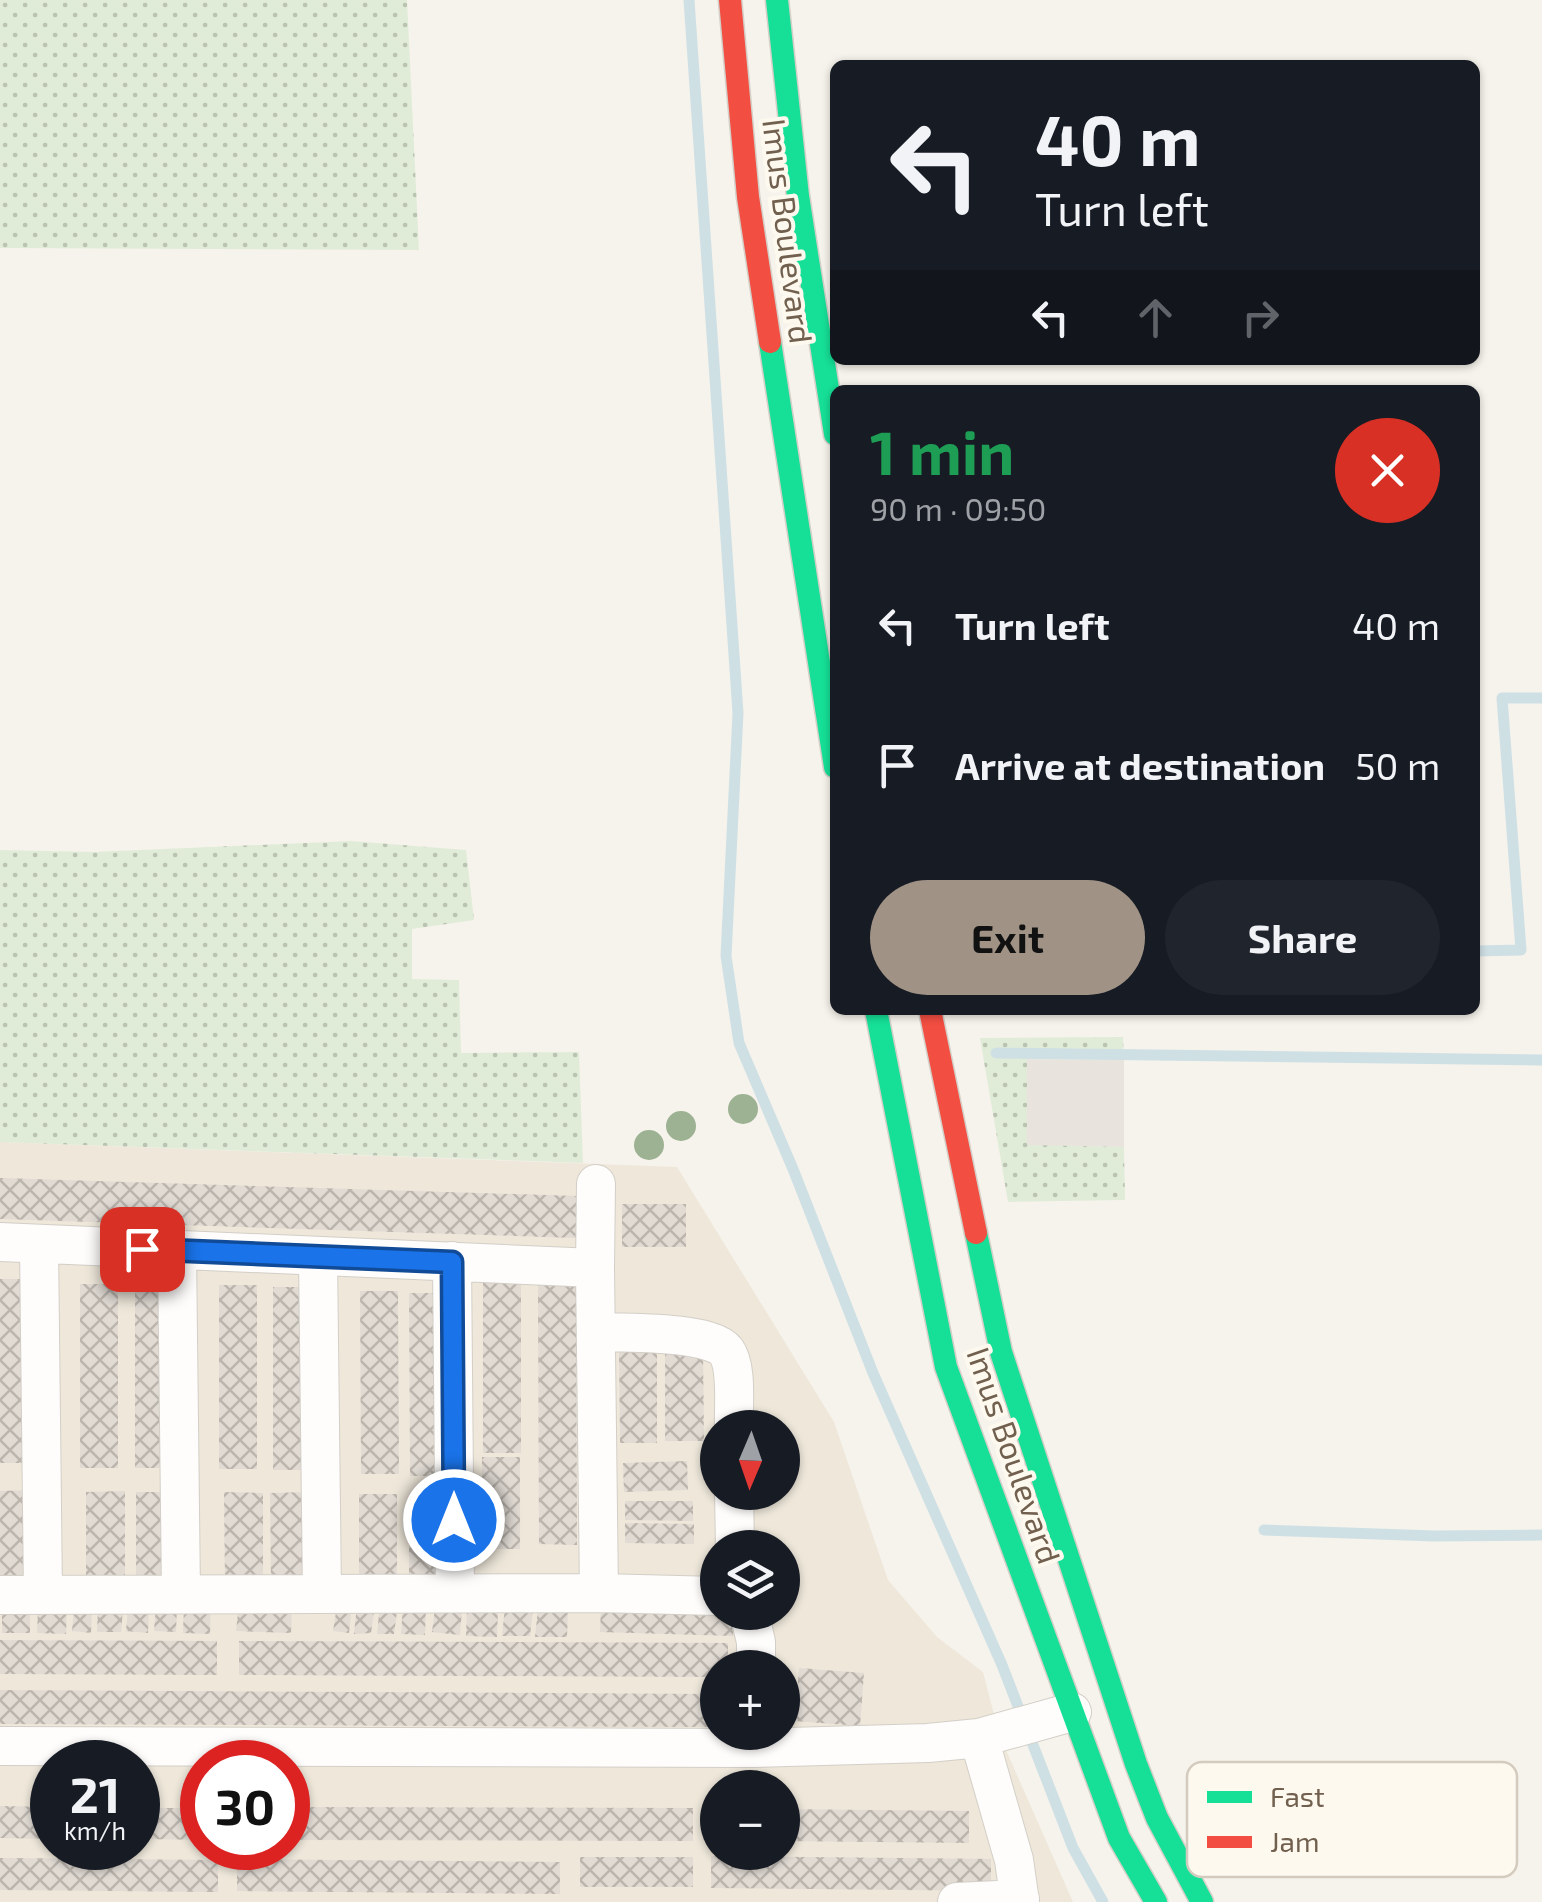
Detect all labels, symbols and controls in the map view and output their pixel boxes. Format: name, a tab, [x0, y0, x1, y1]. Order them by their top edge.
text: 40 m	[1035, 96, 1201, 180]
icon: left	[870, 100, 1000, 230]
street label: Imus Boulevard	[756, 116, 822, 346]
text: Turn left	[1035, 181, 1209, 235]
icon: left	[1023, 290, 1078, 345]
icon: ahead	[1128, 290, 1183, 345]
icon: right	[1233, 290, 1288, 345]
text: 1 min	[870, 415, 1014, 487]
button: close	[1335, 418, 1440, 523]
text: 90 m · 09:50	[870, 489, 1046, 527]
icon: left	[870, 598, 925, 653]
text: Turn left	[955, 602, 1110, 648]
text: 40 m	[1352, 602, 1440, 648]
icon: arrive	[870, 738, 925, 793]
text: Arrive at destination	[955, 742, 1325, 788]
text: 50 m	[1355, 742, 1440, 788]
button: Exit	[870, 880, 1145, 995]
button: Share	[1165, 880, 1440, 995]
pin	[100, 1207, 185, 1292]
icon: arrive	[115, 1222, 170, 1277]
street label: Imus Boulevard	[960, 1342, 1070, 1568]
north arrow	[700, 1410, 800, 1510]
map controls	[700, 1410, 800, 1870]
position arrow	[402, 1468, 506, 1572]
button: layers	[700, 1530, 800, 1630]
button: +	[700, 1650, 800, 1750]
speed limit sign: 30	[180, 1740, 310, 1870]
legend	[1187, 1762, 1517, 1877]
text: 21	[70, 1763, 120, 1823]
button: −	[700, 1770, 800, 1870]
text: Fast	[1270, 1779, 1325, 1813]
text: km/h	[64, 1815, 126, 1845]
text: Jam	[1270, 1824, 1319, 1858]

